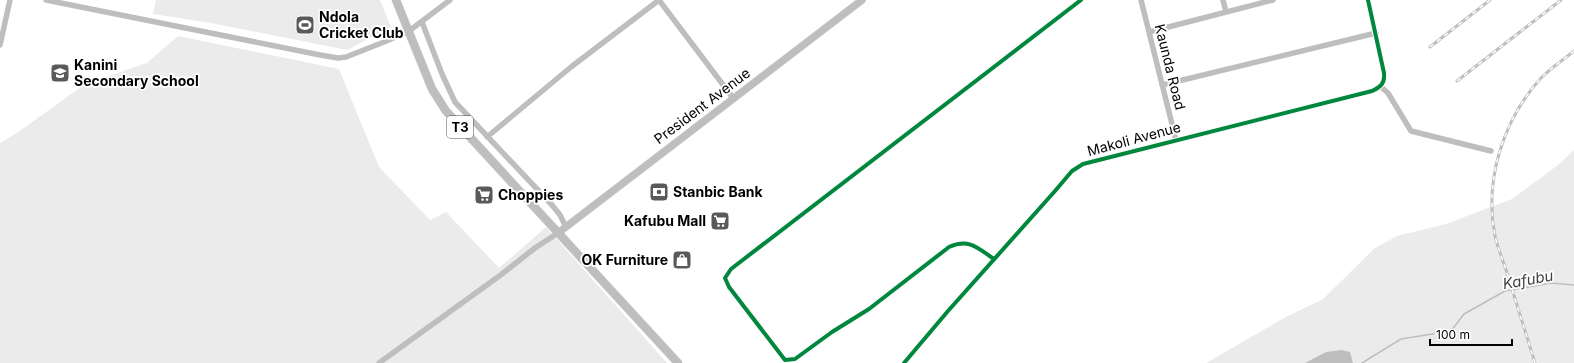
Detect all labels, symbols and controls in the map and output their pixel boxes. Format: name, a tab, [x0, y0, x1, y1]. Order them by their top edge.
place label: Ndola Cricket Club	[319, 8, 404, 41]
sports icon: Ndola Cricket Club	[294, 14, 316, 36]
street label: Kaunda Road	[1152, 22, 1189, 112]
place label: Kanini Secondary School	[74, 56, 199, 89]
school or university icon: Kanini Secondary School	[49, 62, 71, 84]
street label: President Avenue	[650, 64, 753, 147]
road number: T3	[447, 116, 473, 138]
street label: Makoli Avenue	[1085, 118, 1183, 159]
bank icon: Stanbic Bank	[648, 181, 670, 203]
place label: Stanbic Bank	[673, 183, 763, 200]
supermarket icon: Choppies	[473, 184, 495, 206]
place label: Choppies	[498, 186, 563, 203]
supermarket icon: Kafubu Mall	[709, 210, 731, 232]
place label: Kafubu Mall	[624, 212, 706, 229]
shop icon: OK Furniture	[671, 249, 693, 271]
place label: OK Furniture	[582, 251, 668, 268]
water label: Kafubu	[1501, 266, 1555, 293]
scale bar	[1430, 321, 1512, 347]
text: 100 m	[1436, 327, 1470, 342]

